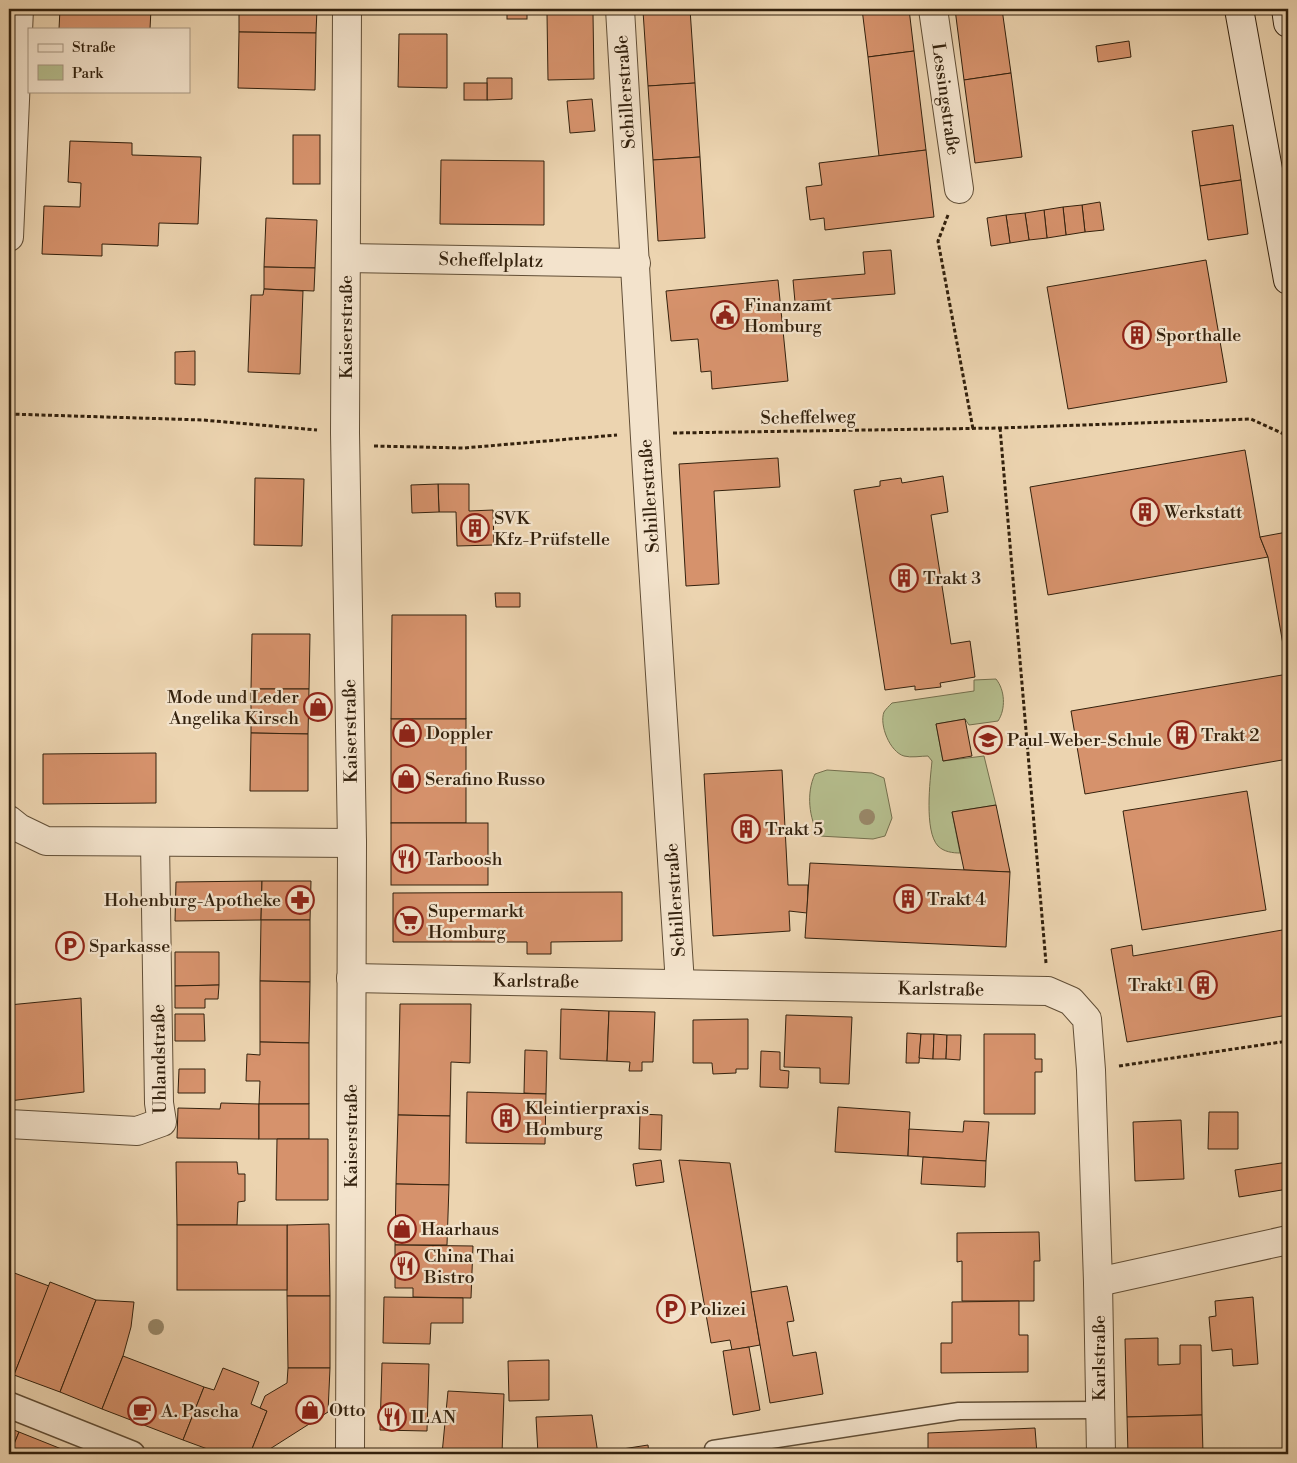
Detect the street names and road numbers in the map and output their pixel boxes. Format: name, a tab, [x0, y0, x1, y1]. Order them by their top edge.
street label: Schillerstraße	[610, 34, 641, 150]
street label: Lessingstraße	[926, 41, 965, 157]
street label: Scheffelplatz	[438, 248, 544, 273]
street label: Kaiserstraße	[335, 275, 358, 379]
street label: Scheffelweg	[760, 405, 857, 430]
street label: Schillerstraße	[634, 438, 665, 554]
street label: Kaiserstraße	[338, 679, 363, 783]
street label: Schillerstraße	[660, 842, 691, 958]
street label: Karlstraße	[493, 969, 579, 994]
street label: Karlstraße	[898, 977, 984, 1002]
street label: Uhlandstraße	[147, 1004, 172, 1114]
street label: Kaiserstraße	[340, 1084, 363, 1188]
street label: Karlstraße	[1088, 1315, 1111, 1401]

